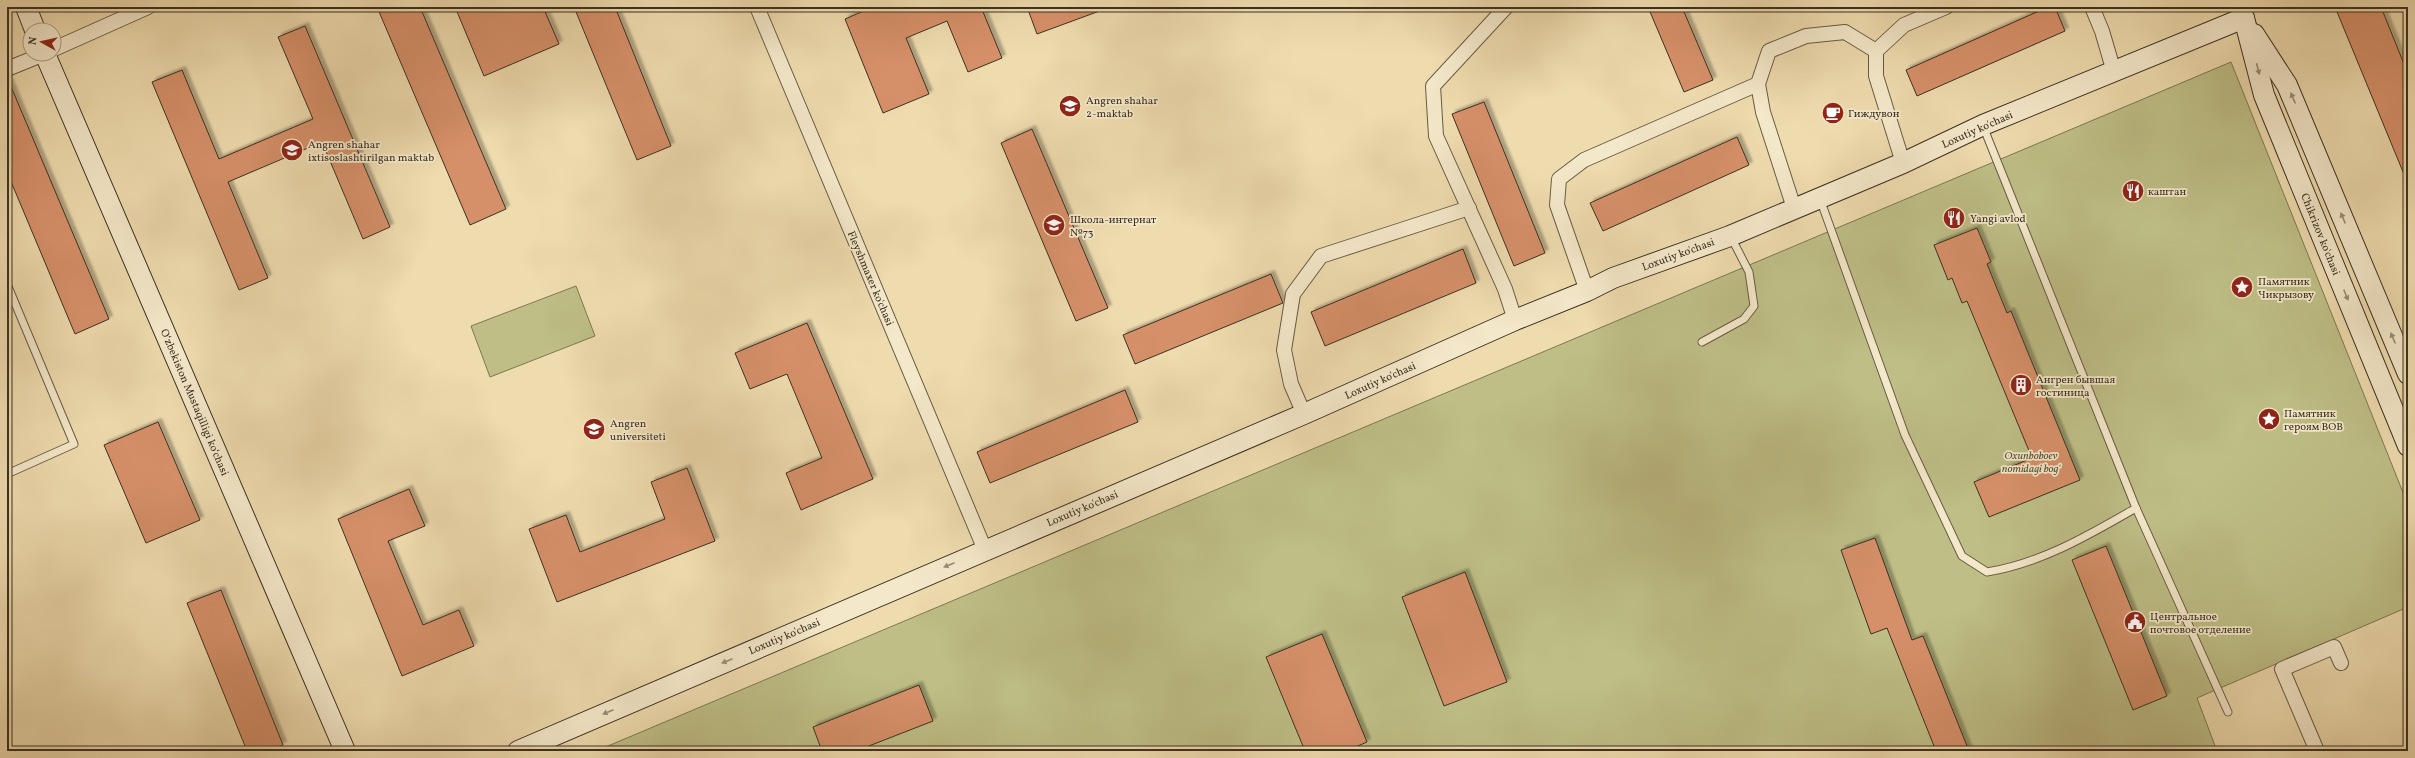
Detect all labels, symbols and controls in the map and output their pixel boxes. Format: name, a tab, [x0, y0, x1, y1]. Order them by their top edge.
north arrow	[22, 22, 62, 62]
text: N	[26, 36, 42, 46]
one-way arrow	[2255, 63, 2261, 76]
one-way arrow	[2289, 91, 2295, 103]
school or university icon: Angren shahar 2-maktab	[1057, 93, 1083, 119]
place label: Angren shahar 2-maktab	[1086, 94, 1158, 122]
cafe icon: Гиждувон	[1820, 100, 1846, 126]
place label: Гиждувон	[1848, 107, 1900, 122]
street label: Loxutiy ko'chasi	[1940, 108, 2016, 153]
school or university icon: Angren shahar ixtisoslashtirilgan maktab	[279, 137, 305, 163]
place label: Angren shahar ixtisoslashtirilgan maktab	[308, 138, 434, 166]
restaurant icon: каштан	[2120, 178, 2146, 204]
place label: каштан	[2148, 185, 2186, 200]
street label: Chikrizov ko'chasi	[2296, 191, 2343, 278]
restaurant icon: Yangi avlod	[1941, 205, 1967, 231]
school or university icon: Школа-интернат №73	[1041, 212, 1067, 238]
place label: Yangi avlod	[1970, 212, 2026, 227]
one-way arrow	[2340, 212, 2346, 223]
place label: Школа-интернат №73	[1070, 213, 1157, 241]
street label: Fleyshmaxer ko'chasi	[843, 229, 896, 328]
street label: Loxutiy ko'chasi	[1640, 235, 1717, 276]
place icon: Памятник Чикрызову	[2229, 274, 2255, 300]
place label: Памятник Чикрызову	[2258, 275, 2314, 303]
one-way arrow	[2343, 289, 2349, 300]
street label: O‘zbekiston Mustaqilligi ko‘chasi	[156, 327, 231, 478]
one-way arrow	[2390, 332, 2396, 343]
street label: Loxutiy ko'chasi	[1343, 359, 1419, 404]
building icon: Ангрен бывшая гостиница	[2008, 372, 2034, 398]
place label: Ангрен бывшая гостиница	[2036, 373, 2115, 401]
place icon: Памятник героям ВОВ	[2256, 406, 2282, 432]
place label: Памятник героям ВОВ	[2284, 407, 2343, 435]
school or university icon: Angren universiteti	[581, 416, 607, 442]
place label: Angren universiteti	[610, 417, 666, 445]
park label: Oxunboboev nomidagi bog'	[2002, 449, 2061, 477]
street label: Loxutiy ko'chasi	[1045, 488, 1121, 531]
one-way arrow	[944, 562, 955, 568]
public building icon: Центральное почтовое отделение	[2122, 609, 2148, 635]
place label: Центральное почтовое отделение	[2150, 610, 2251, 638]
street label: Loxutiy ko'chasi	[747, 616, 823, 659]
one-way arrow	[722, 658, 733, 664]
one-way arrow	[601, 710, 613, 716]

